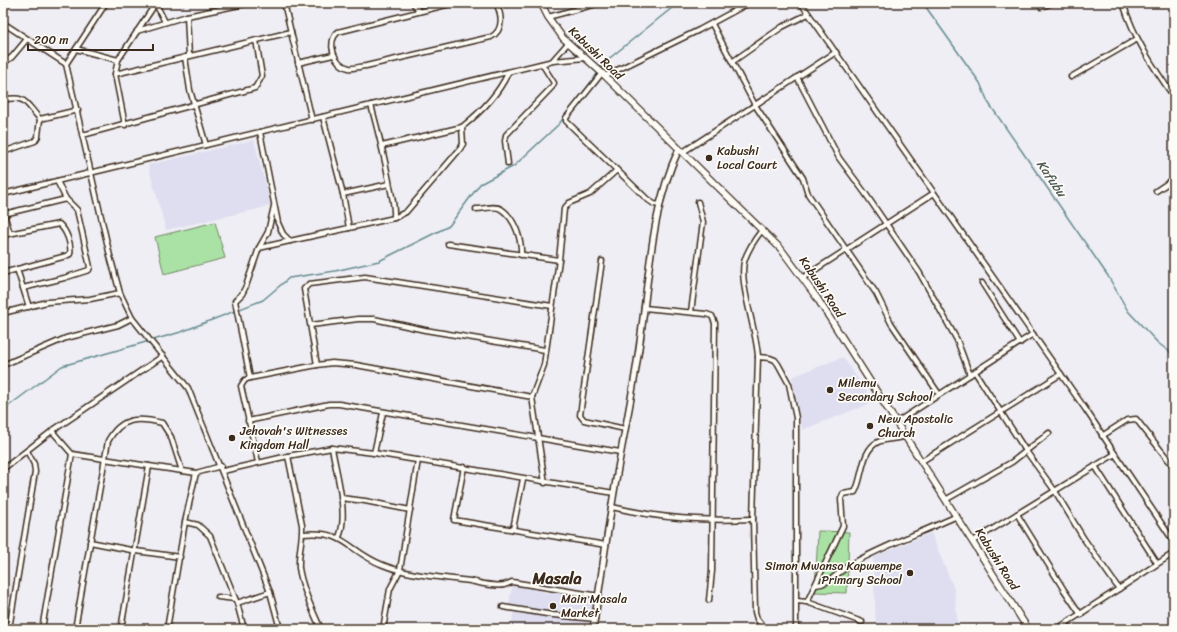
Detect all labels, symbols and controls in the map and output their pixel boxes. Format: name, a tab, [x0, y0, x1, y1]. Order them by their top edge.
street label: Kabushi Road	[563, 21, 630, 86]
scale bar	[28, 26, 153, 52]
text: 200 m	[34, 29, 68, 51]
place label: Kabushi Local Court	[717, 140, 777, 176]
marker: Kabushi Local Court	[704, 153, 714, 163]
water label: Kafubu	[1031, 155, 1074, 203]
street label: Kabushi Road	[793, 252, 852, 324]
place label: Milemu Secondary School	[838, 372, 933, 408]
marker: Milemu Secondary School	[825, 385, 835, 395]
place label: New Apostolic Church	[878, 408, 953, 444]
place label: Jehovah's Witnesses Kingdom Hall	[239, 420, 348, 456]
marker: New Apostolic Church	[865, 421, 875, 431]
marker: Jehovah's Witnesses Kingdom Hall	[227, 433, 237, 443]
street label: Kabushi Road	[969, 523, 1026, 596]
place label: Simon Mwansa Kapwempe Primary School	[765, 555, 903, 591]
district label: Masala	[531, 564, 583, 593]
marker: Simon Mwansa Kapwempe Primary School	[905, 568, 915, 578]
place label: Main Masala Market	[561, 588, 628, 624]
marker: Main Masala Market	[548, 601, 558, 611]

